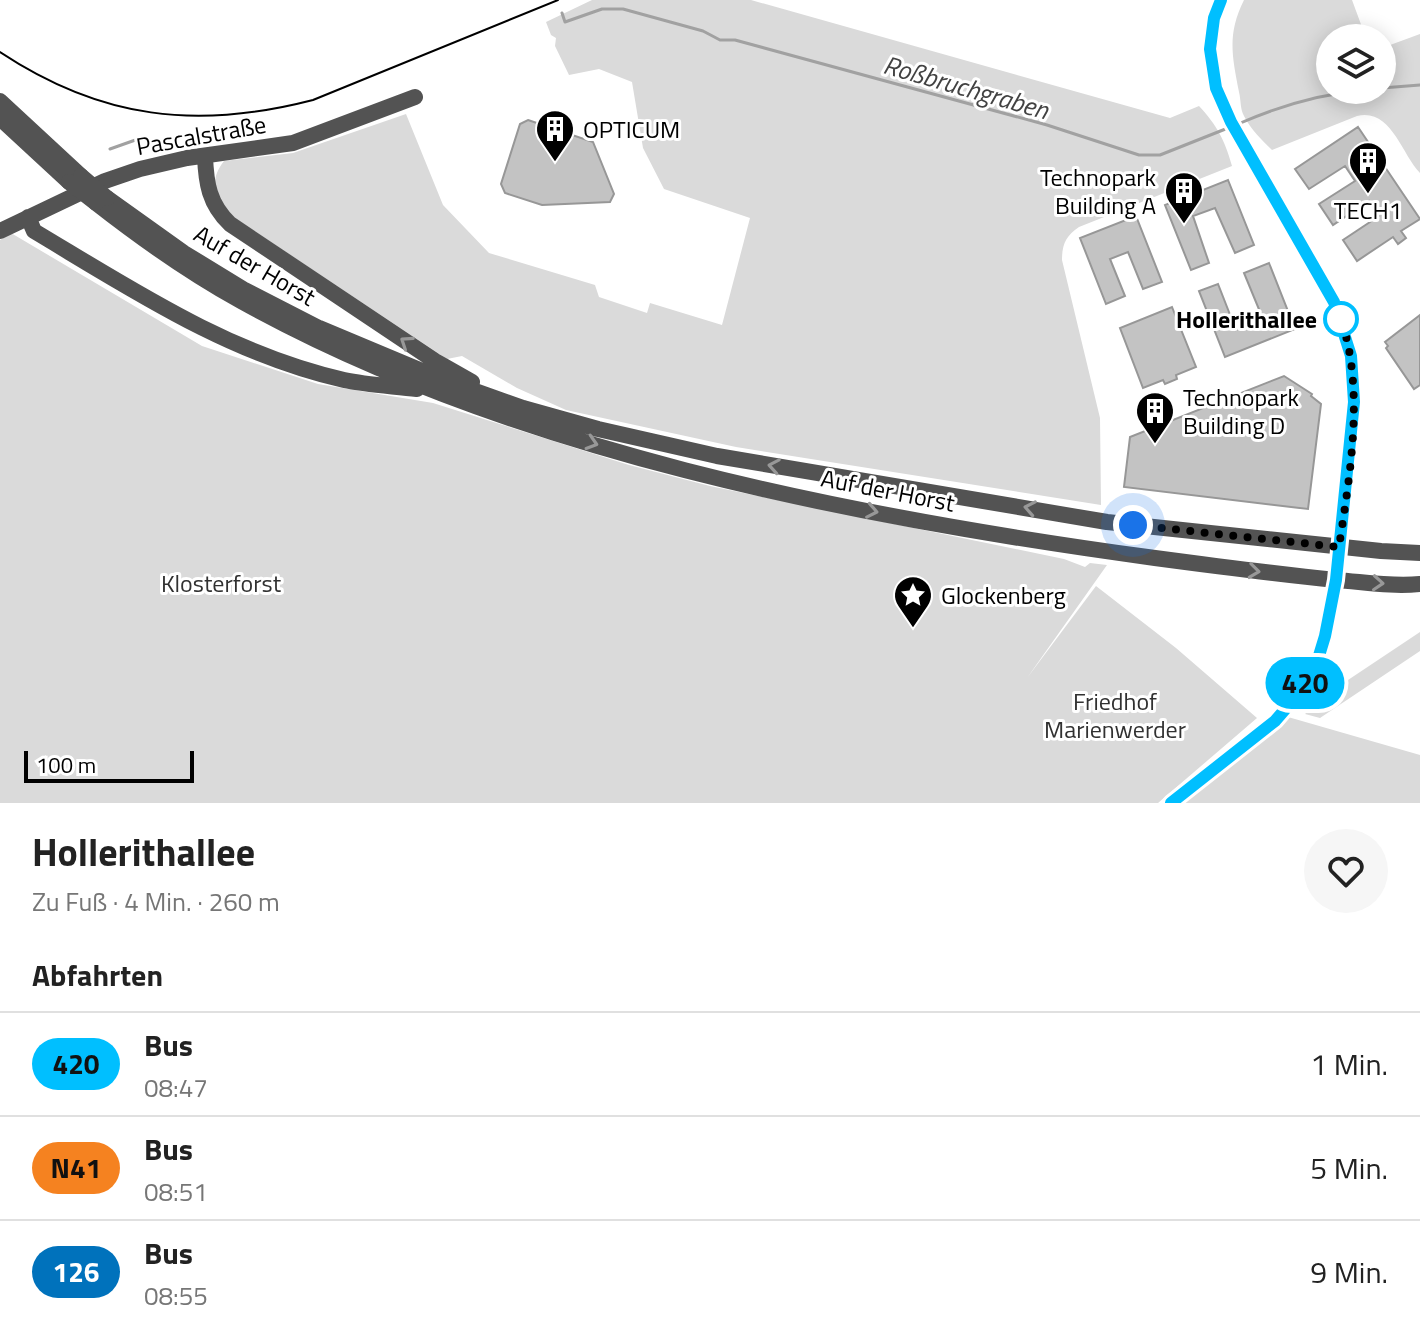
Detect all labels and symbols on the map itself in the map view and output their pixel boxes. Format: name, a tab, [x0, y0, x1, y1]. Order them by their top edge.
water label: Roßbruchgraben	[879, 45, 1054, 129]
street label: Pascalstraße	[133, 106, 269, 164]
building icon: OPTICUM	[534, 108, 576, 163]
place label: OPTICUM	[583, 111, 680, 147]
building icon: TECH1	[1347, 140, 1389, 195]
place label: Technopark Building A	[1040, 159, 1156, 223]
building icon: Technopark Building A	[1163, 170, 1205, 225]
place label: TECH1	[1334, 192, 1402, 228]
street label: Auf der Horst	[187, 216, 323, 315]
place label: Hollerithallee	[1176, 301, 1317, 337]
marker: Hollerithallee	[1324, 302, 1358, 336]
one-way arrow	[401, 337, 415, 352]
place label: Technopark Building D	[1183, 379, 1299, 443]
building icon: Technopark Building D	[1134, 390, 1176, 445]
one-way arrow	[585, 434, 599, 450]
one-way arrow	[767, 459, 780, 476]
street label: Auf der Horst	[818, 459, 958, 521]
one-way arrow	[1023, 500, 1037, 517]
one-way arrow	[865, 502, 879, 519]
your location	[1113, 505, 1153, 545]
one-way arrow	[1248, 562, 1261, 579]
park label: Klosterforst	[161, 565, 282, 601]
place icon: Glockenberg	[892, 574, 934, 629]
one-way arrow	[1372, 575, 1385, 592]
place label: Glockenberg	[941, 577, 1066, 613]
line badge: 420	[1259, 657, 1351, 709]
park label: Friedhof Marienwerder	[1044, 683, 1186, 747]
scale bar	[24, 747, 194, 783]

